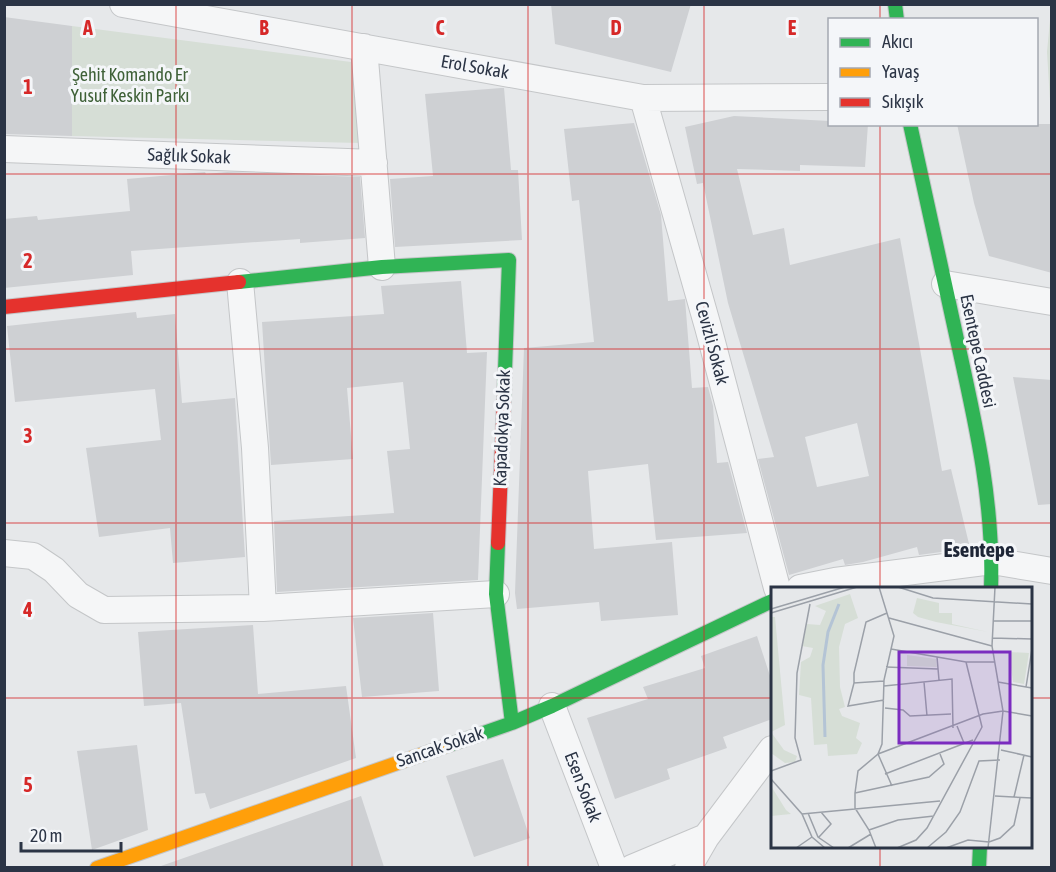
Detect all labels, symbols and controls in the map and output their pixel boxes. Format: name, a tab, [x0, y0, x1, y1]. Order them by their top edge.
text: A	[82, 16, 93, 39]
text: B	[259, 16, 269, 39]
text: C	[436, 16, 445, 39]
text: D	[610, 16, 622, 39]
text: E	[788, 16, 797, 39]
legend	[828, 18, 1038, 126]
text: Akıcı	[882, 31, 913, 52]
street label: Erol Sokak	[439, 50, 511, 83]
text: Yavaş	[882, 61, 919, 82]
park label: Şehit Komando Er Yusuf Keskin Parkı	[71, 64, 189, 106]
text: 1	[23, 75, 33, 98]
text: Sıkışık	[882, 91, 924, 112]
street label: Sağlık Sokak	[147, 144, 231, 167]
text: 2	[23, 249, 33, 272]
street label: Esentepe Caddesi	[956, 292, 1001, 410]
street label: Cevizli Sokak	[691, 299, 734, 387]
street label: Kapadokya Sokak	[489, 369, 514, 487]
text: 3	[23, 424, 33, 447]
district label: Esentepe	[944, 537, 1014, 561]
inset map	[771, 587, 1032, 848]
text: 4	[22, 598, 33, 621]
street label: Sancak Sokak	[394, 722, 486, 771]
street label: Esen Sokak	[560, 749, 606, 825]
text: 5	[23, 773, 33, 796]
scale bar	[21, 815, 122, 853]
text: 20 m	[30, 825, 62, 846]

